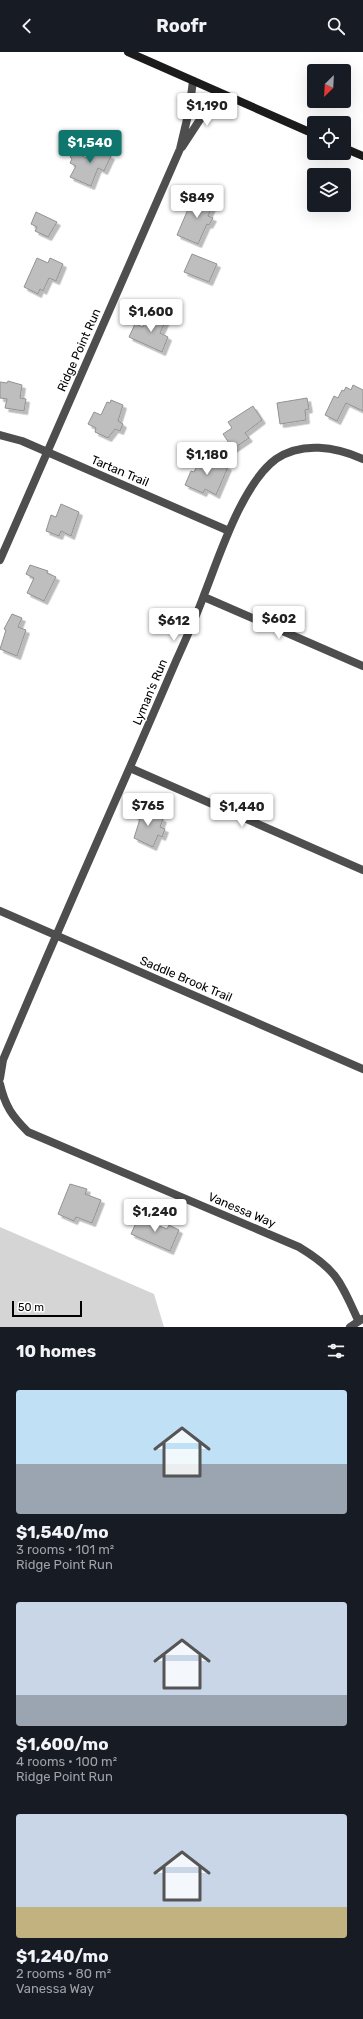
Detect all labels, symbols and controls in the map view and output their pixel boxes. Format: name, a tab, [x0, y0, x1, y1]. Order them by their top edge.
icon: back	[16, 15, 38, 37]
text: Roofr	[156, 15, 207, 37]
icon: search	[325, 15, 347, 37]
north arrow	[307, 64, 351, 108]
map controls	[307, 64, 351, 212]
pin: $1,190	[174, 93, 240, 127]
text: $1,190	[186, 98, 228, 113]
button: locate	[307, 116, 351, 160]
pin: $1,540	[57, 130, 123, 164]
text: $1,540	[68, 135, 112, 150]
button: layers	[307, 168, 351, 212]
pin: $849	[173, 185, 221, 219]
text: $849	[180, 190, 214, 205]
pin: $1,600	[118, 299, 184, 333]
text: $1,600	[129, 304, 173, 319]
street label: Ridge Point Run	[54, 306, 104, 394]
pin: $1,180	[174, 442, 240, 476]
text: $1,180	[186, 447, 228, 462]
street label: Tartan Trail	[89, 453, 151, 489]
pin: $602	[255, 606, 303, 640]
pin: $612	[150, 608, 198, 642]
text: $602	[262, 611, 296, 626]
text: $612	[158, 613, 190, 628]
street label: Lyman's Run	[130, 657, 170, 727]
pin: $765	[124, 793, 172, 827]
pin: $1,440	[209, 794, 275, 828]
text: $765	[132, 798, 164, 813]
text: $1,440	[219, 799, 265, 814]
street label: Saddle Brook Trail	[138, 953, 234, 1005]
street label: Vanessa Way	[206, 1190, 278, 1231]
pin: $1,240	[122, 1199, 188, 1233]
text: $1,240	[133, 1204, 177, 1219]
scale bar	[12, 1299, 82, 1318]
text: 50 m	[18, 1301, 44, 1314]
icon: filters	[325, 1340, 347, 1362]
text: 10 homes	[16, 1341, 96, 1361]
icon: home	[146, 1416, 218, 1488]
text: $1,540/mo	[16, 1522, 109, 1542]
text: 3 rooms · 101 m²	[16, 1542, 114, 1557]
text: Ridge Point Run	[16, 1557, 113, 1572]
icon: home	[146, 1628, 218, 1700]
text: $1,600/mo	[16, 1734, 109, 1754]
text: 4 rooms · 100 m²	[16, 1754, 117, 1769]
text: Ridge Point Run	[16, 1769, 113, 1784]
icon: home	[146, 1840, 218, 1912]
text: $1,240/mo	[16, 1946, 109, 1966]
text: 2 rooms · 80 m²	[16, 1966, 111, 1981]
text: Vanessa Way	[16, 1981, 94, 1996]

